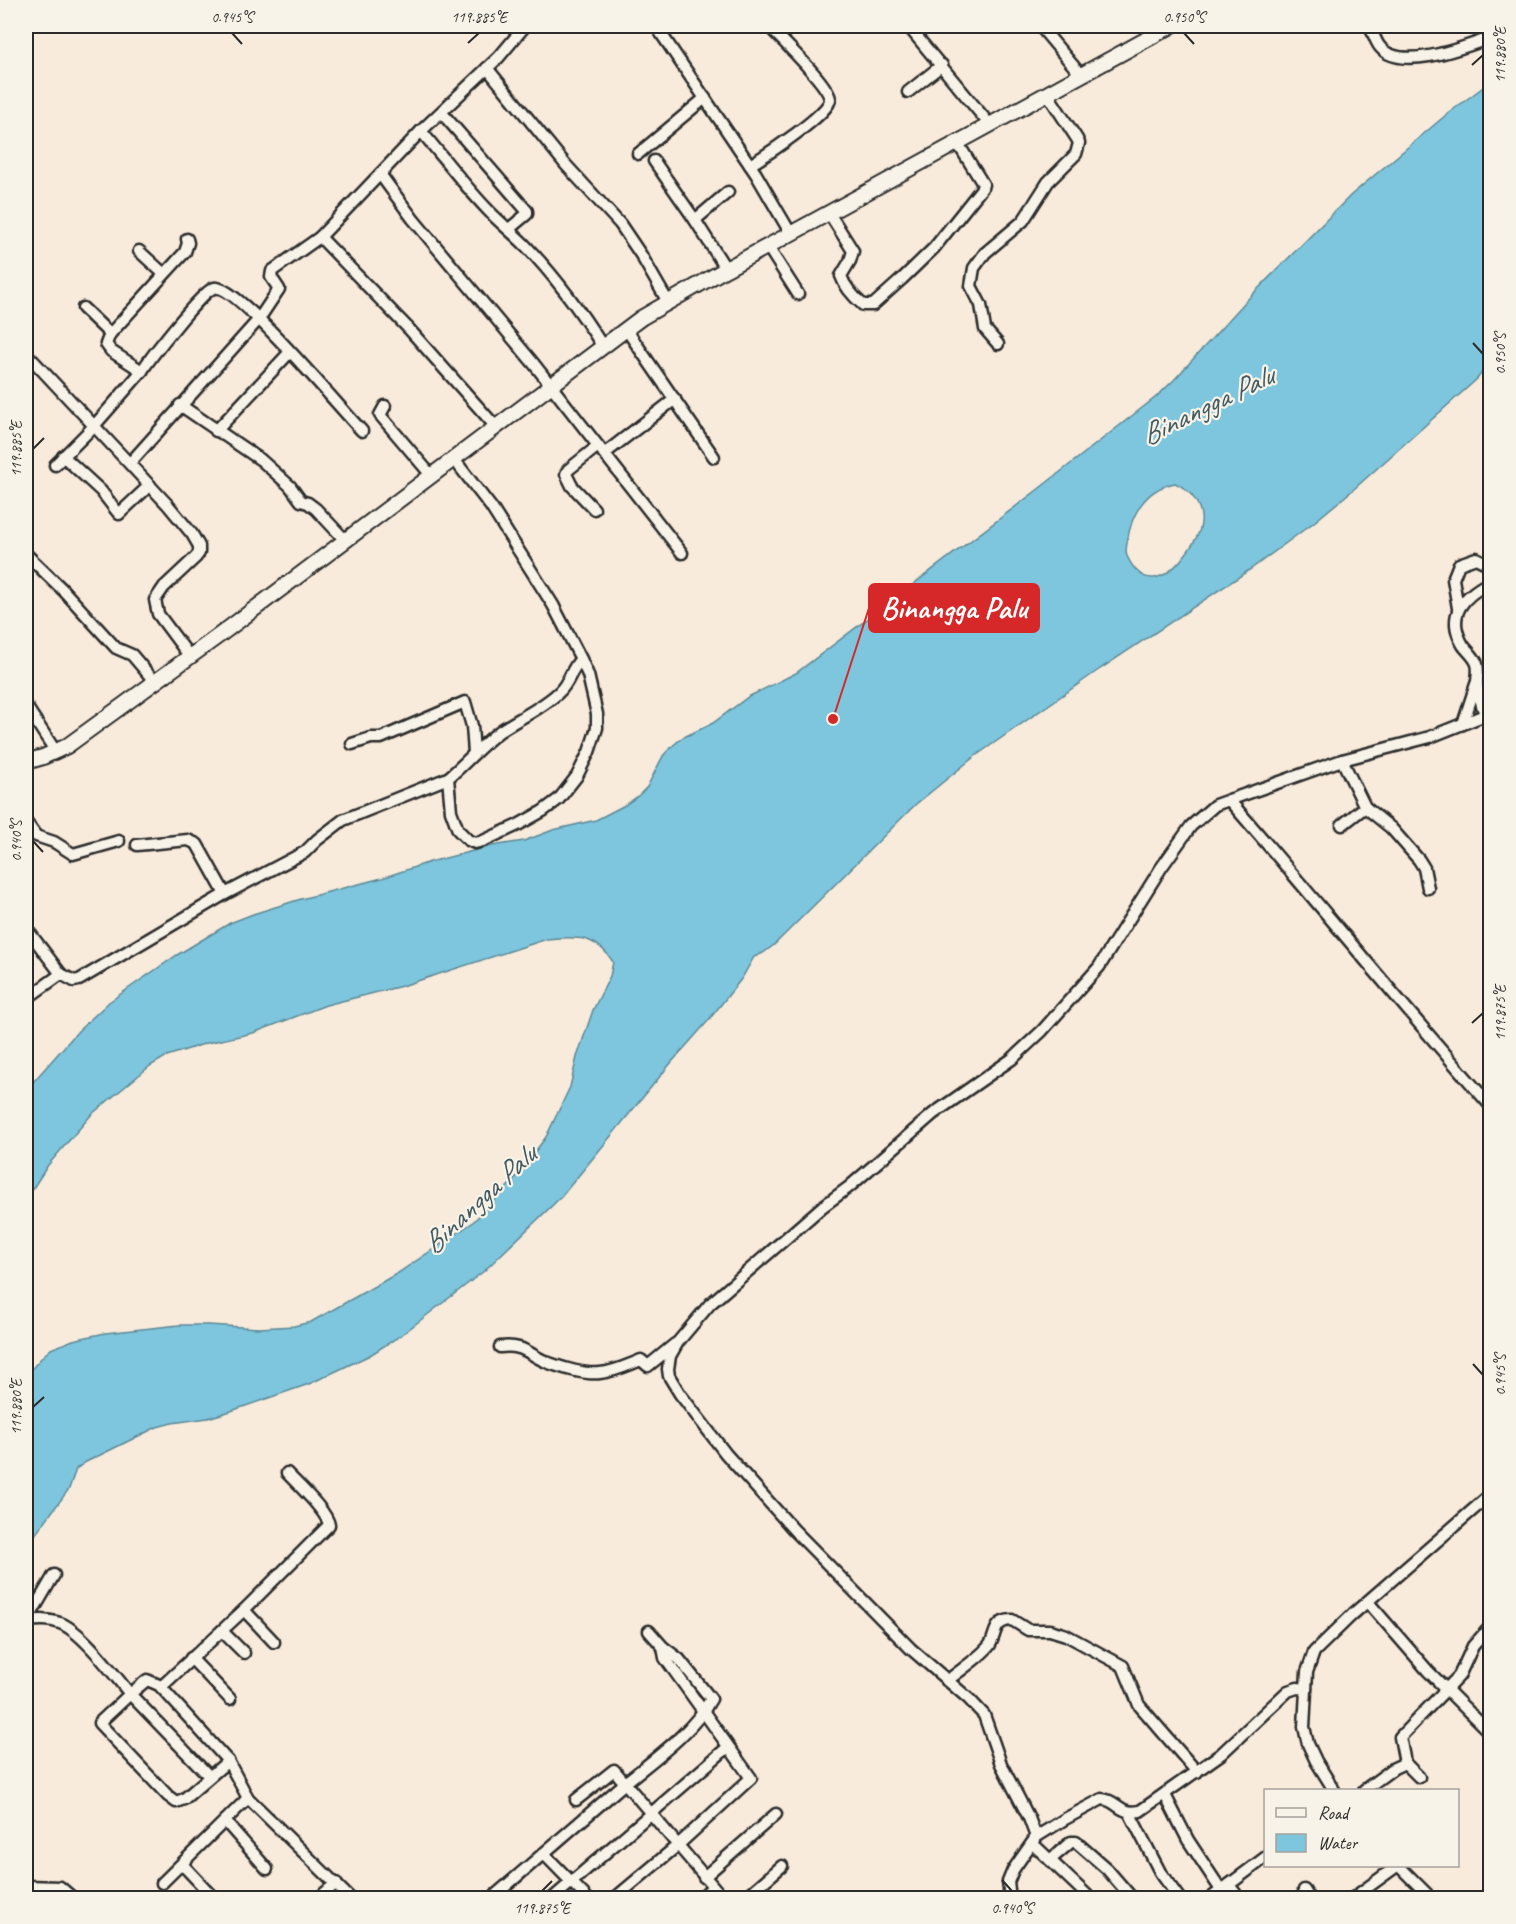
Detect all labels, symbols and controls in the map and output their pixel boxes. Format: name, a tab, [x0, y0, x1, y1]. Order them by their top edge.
text: 0.945°S	[211, 8, 255, 27]
text: 119.885°E	[451, 8, 509, 27]
text: 0.950°S	[1163, 8, 1207, 27]
text: 119.880°E	[1491, 25, 1510, 83]
text: 0.950°S	[1491, 331, 1510, 375]
water label: Binangga Palu	[1134, 354, 1284, 454]
text: 119.885°E	[7, 419, 26, 477]
callout: Binangga Palu	[869, 584, 1039, 632]
text: Binangga Palu	[881, 589, 1030, 627]
text: 0.940°S	[7, 818, 26, 862]
text: 119.875°E	[1491, 983, 1510, 1041]
water label: Binangga Palu	[414, 1133, 548, 1262]
text: 0.945°S	[1491, 1352, 1510, 1396]
text: 119.880°E	[7, 1377, 26, 1435]
legend	[1264, 1789, 1459, 1867]
text: Road	[1318, 1802, 1351, 1824]
text: Water	[1318, 1832, 1359, 1854]
text: 119.875°E	[514, 1899, 572, 1918]
text: 0.940°S	[991, 1899, 1035, 1918]

